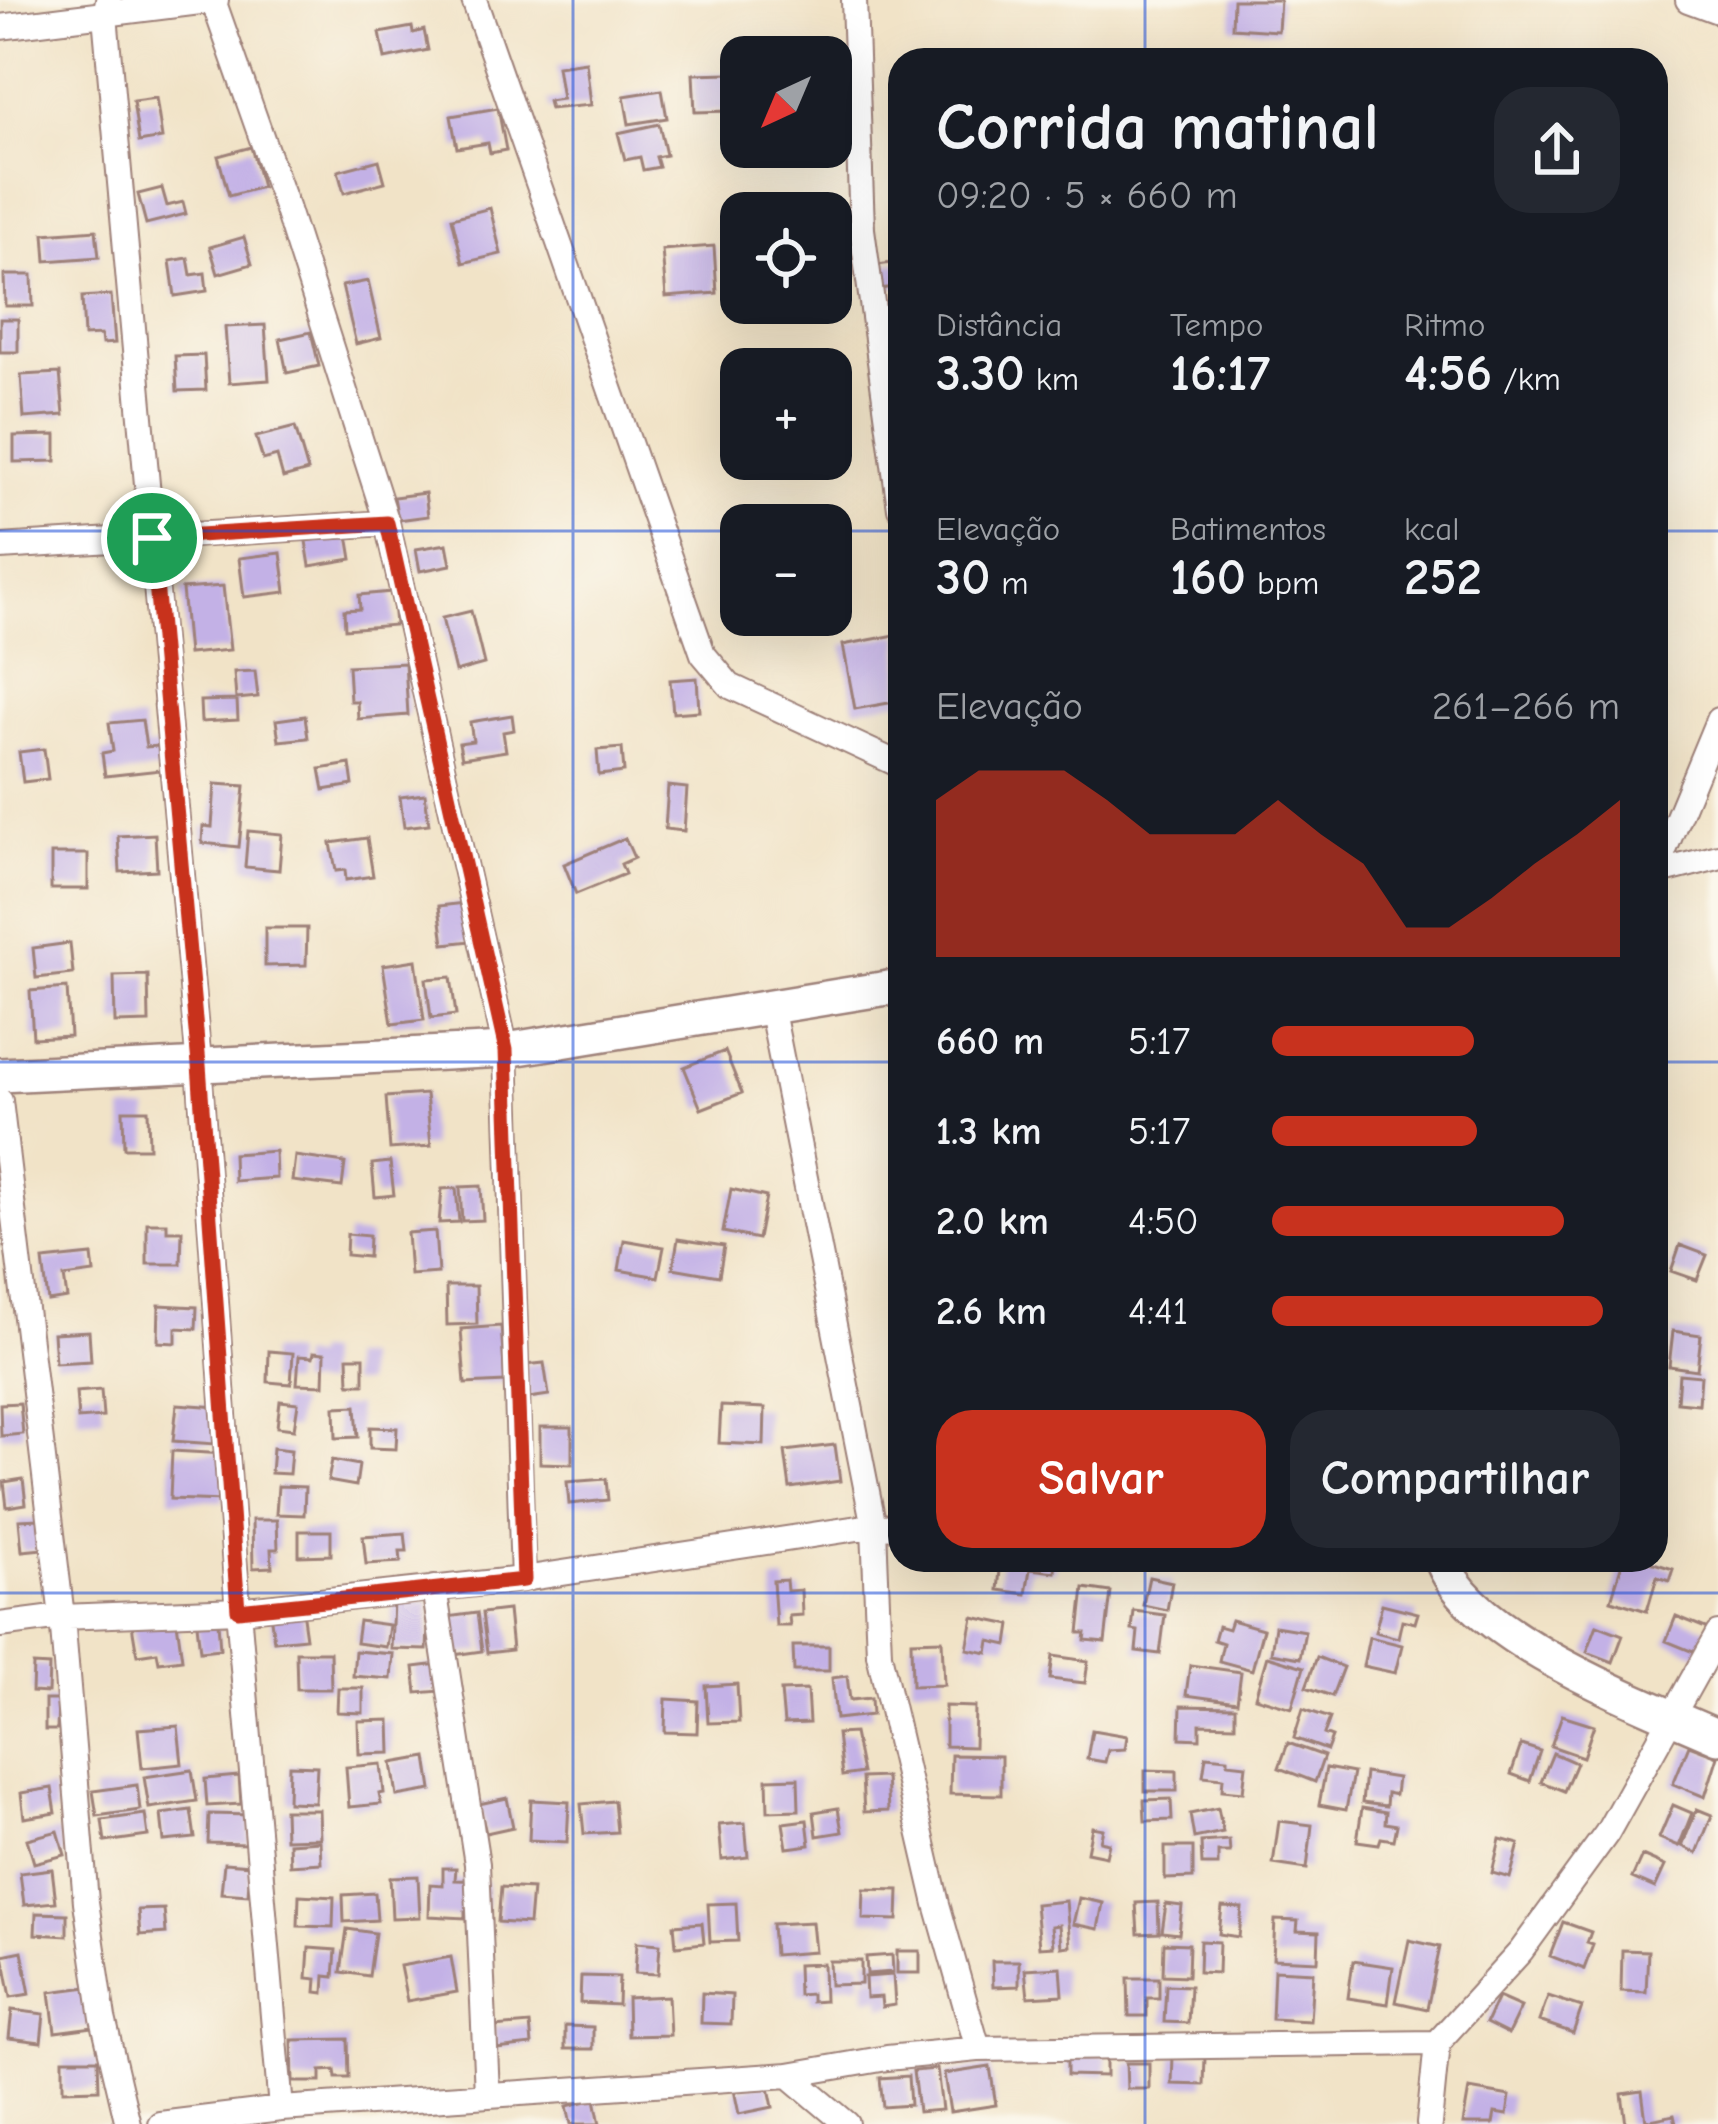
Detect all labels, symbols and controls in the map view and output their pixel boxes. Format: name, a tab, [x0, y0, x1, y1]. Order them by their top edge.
north arrow	[720, 36, 852, 168]
map controls	[720, 36, 852, 636]
button: share	[1494, 87, 1620, 213]
text: Corrida matinal	[936, 90, 1379, 166]
text: 09:20 · 5 × 660 m	[936, 173, 1238, 218]
button: locate	[720, 192, 852, 324]
text: Distância	[936, 306, 1062, 344]
text: Tempo	[1170, 306, 1263, 344]
text: Ritmo	[1404, 306, 1485, 344]
text: 3.30	[936, 344, 1025, 403]
text: 16:17	[1170, 344, 1270, 403]
text: 4:56	[1404, 344, 1492, 403]
button: +	[720, 348, 852, 480]
text: km	[1025, 360, 1079, 398]
text: /km	[1492, 360, 1561, 398]
pin	[101, 487, 203, 589]
button: −	[720, 504, 852, 636]
icon: arrive	[119, 505, 185, 571]
text: Elevação	[936, 510, 1060, 548]
text: Batimentos	[1170, 510, 1326, 548]
text: kcal	[1404, 510, 1459, 548]
text: 30	[936, 548, 990, 607]
text: 160	[1170, 548, 1246, 607]
text: 252	[1404, 548, 1482, 607]
text: m	[990, 564, 1029, 602]
text: bpm	[1246, 564, 1319, 602]
text: Elevação	[936, 684, 1083, 729]
text: 261–266 m	[1432, 684, 1620, 729]
text: 660 m	[936, 1019, 1044, 1064]
text: 5:17	[1128, 1019, 1190, 1064]
text: 1.3 km	[936, 1109, 1042, 1154]
text: 5:17	[1128, 1109, 1190, 1154]
text: 2.0 km	[936, 1199, 1049, 1244]
text: 4:50	[1128, 1199, 1199, 1244]
text: 2.6 km	[936, 1289, 1047, 1334]
text: 4:41	[1128, 1289, 1188, 1334]
button: Salvar	[936, 1410, 1266, 1548]
button: Compartilhar	[1290, 1410, 1620, 1548]

